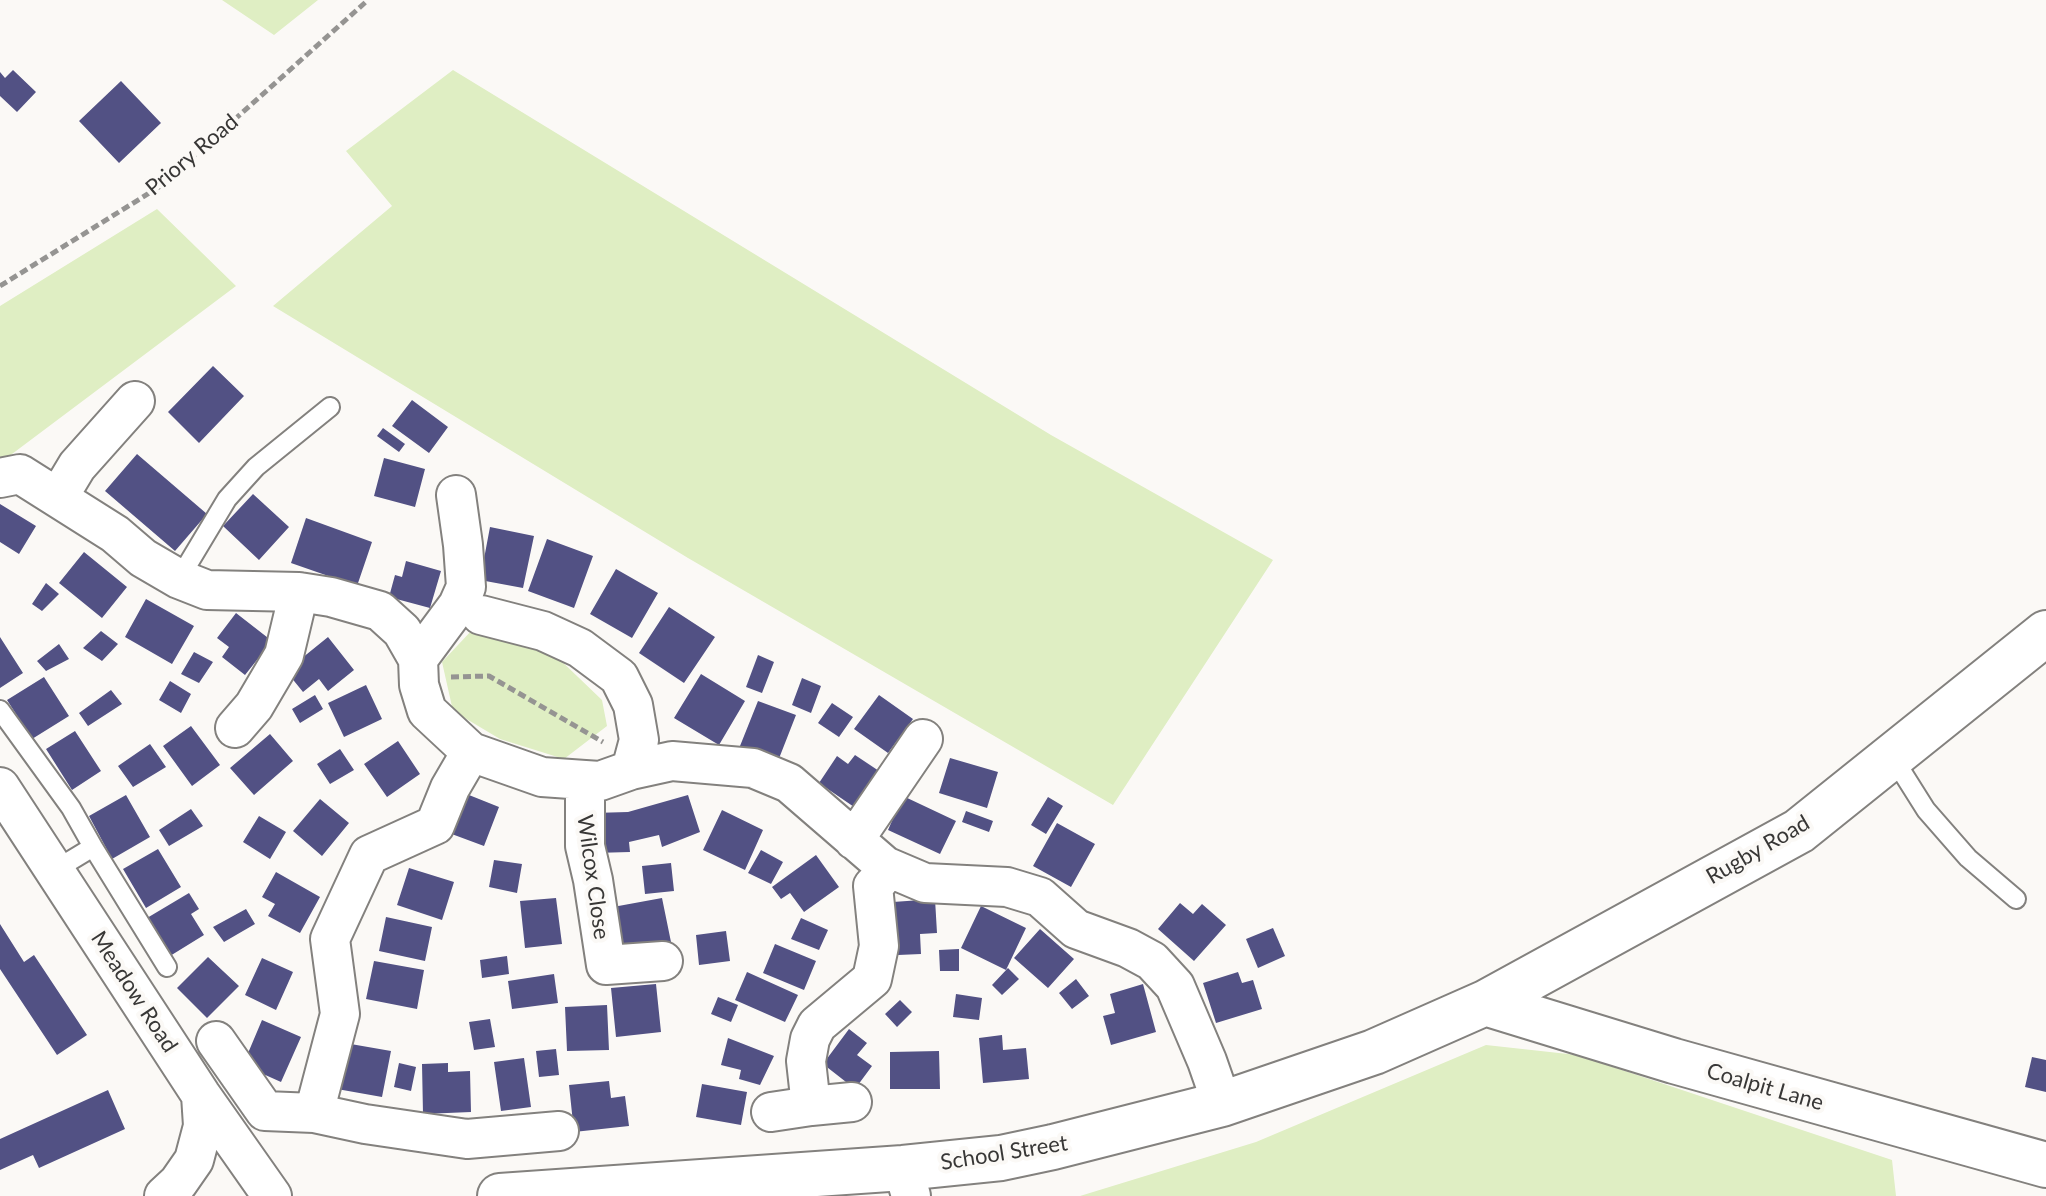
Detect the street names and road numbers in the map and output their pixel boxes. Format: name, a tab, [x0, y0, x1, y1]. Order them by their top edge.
street label: Priory Road	[140, 109, 244, 201]
street label: Rugby Road	[1702, 810, 1814, 890]
street label: Wilcox Close	[571, 813, 615, 941]
street label: Meadow Road	[85, 927, 183, 1057]
street label: Coalpit Lane	[1704, 1058, 1826, 1116]
street label: School Street	[939, 1130, 1069, 1176]

